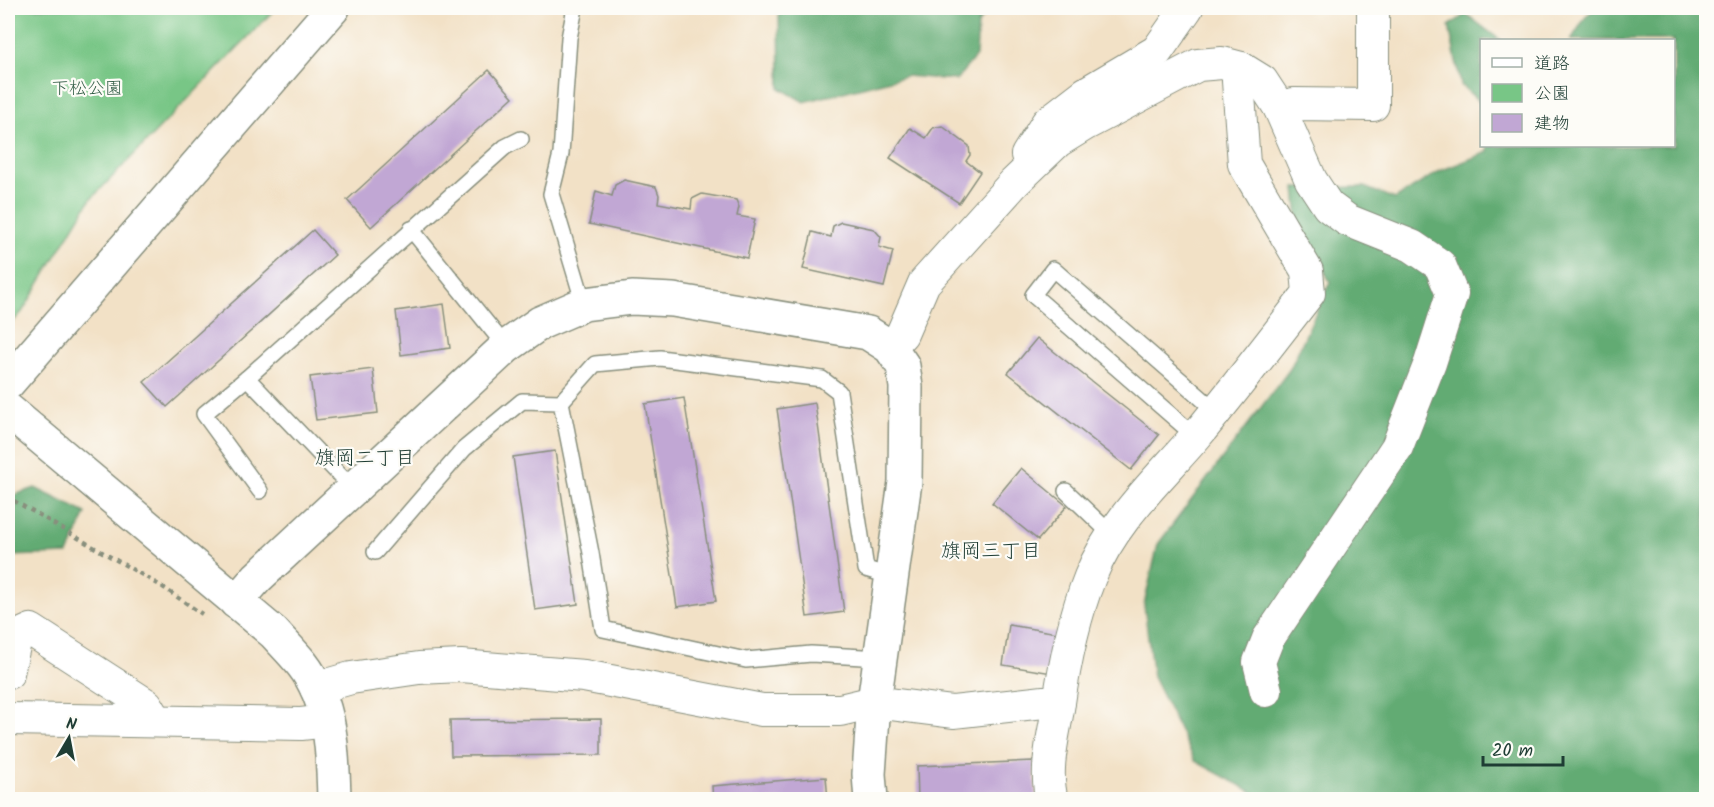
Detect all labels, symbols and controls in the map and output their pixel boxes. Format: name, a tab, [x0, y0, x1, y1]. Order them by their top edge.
legend	[1480, 39, 1675, 147]
text: 道路	[1534, 50, 1570, 79]
park label: 下松公園	[51, 75, 123, 104]
text: 公園	[1534, 80, 1570, 109]
text: 建物	[1534, 110, 1570, 139]
district label: 旗岡二丁目	[315, 443, 415, 475]
district label: 旗岡三丁目	[941, 536, 1041, 568]
north arrow	[39, 708, 99, 768]
text: N	[64, 712, 78, 738]
scale bar	[1483, 729, 1562, 767]
text: 20 m	[1492, 737, 1533, 766]

